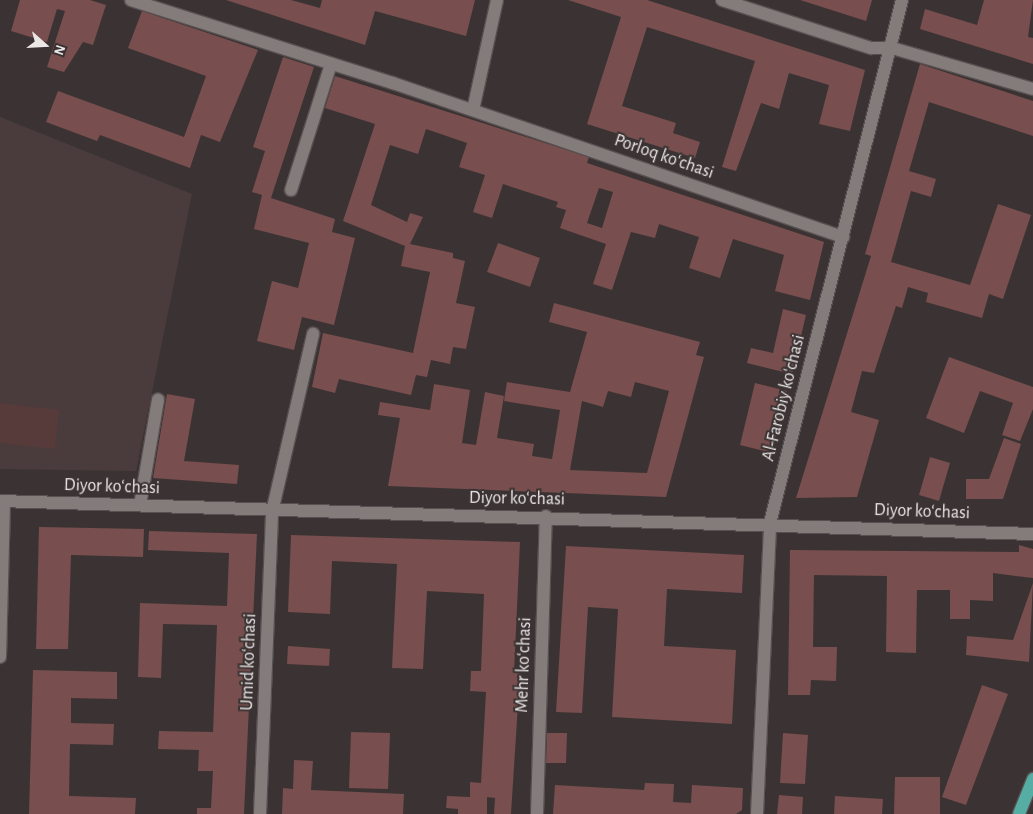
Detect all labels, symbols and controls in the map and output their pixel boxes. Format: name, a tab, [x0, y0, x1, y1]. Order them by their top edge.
north arrow	[20, 20, 70, 70]
text: N	[51, 43, 67, 57]
street label: Porloq koʻchasi	[611, 130, 717, 184]
street label: Al-Farobiy koʻchasi	[758, 333, 810, 463]
street label: Diyor koʻchasi	[64, 475, 160, 499]
street label: Diyor koʻchasi	[469, 487, 565, 511]
street label: Diyor koʻchasi	[874, 500, 970, 524]
street label: Umid koʻchasi	[237, 613, 261, 711]
street label: Mehr koʻchasi	[512, 617, 536, 713]

